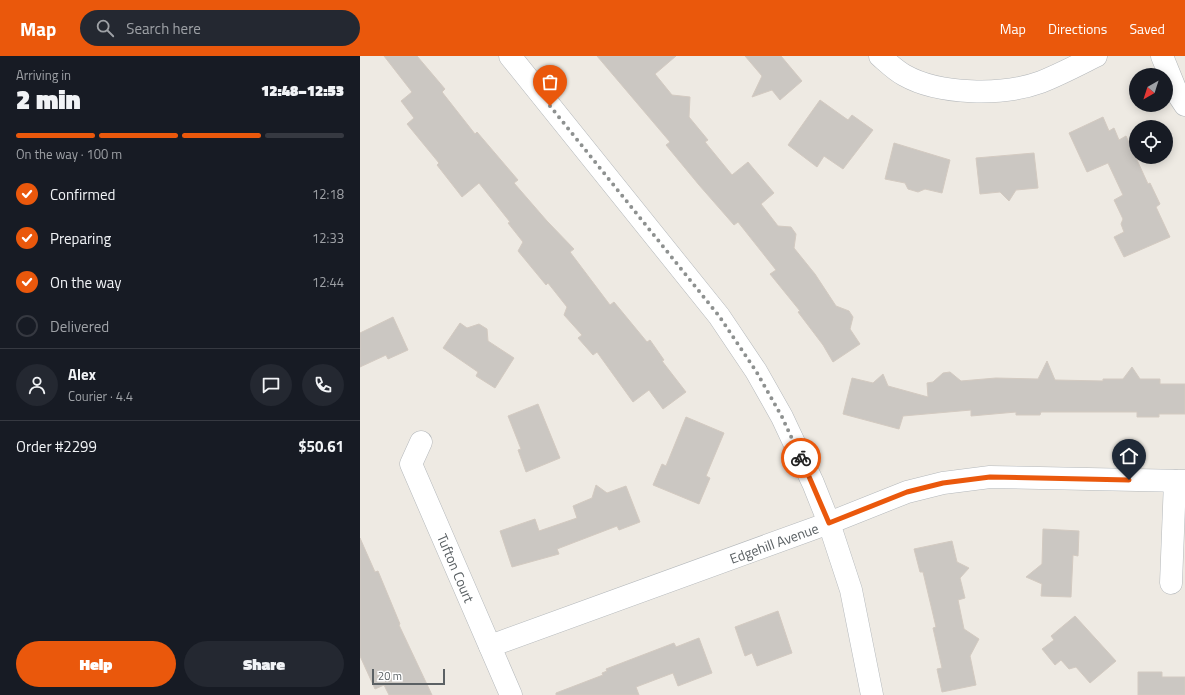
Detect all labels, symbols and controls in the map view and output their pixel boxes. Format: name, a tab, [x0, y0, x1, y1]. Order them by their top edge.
search box	[80, 10, 360, 46]
text: Map	[20, 14, 56, 43]
icon: search	[94, 17, 116, 39]
text: Search here	[126, 17, 201, 40]
text: Map	[1000, 18, 1026, 39]
text: Directions	[1048, 18, 1107, 39]
text: Saved	[1129, 18, 1165, 39]
text: Arriving in	[16, 65, 71, 85]
pin	[533, 65, 567, 106]
north arrow	[1129, 68, 1173, 112]
map controls	[1129, 68, 1173, 164]
icon: bag	[539, 71, 561, 93]
text: 12:48–12:53	[261, 79, 344, 102]
text: 2 min	[16, 80, 81, 119]
button: locate	[1129, 120, 1173, 164]
text: On the way · 100 m	[16, 144, 122, 164]
icon: check	[16, 183, 38, 205]
text: Confirmed	[50, 183, 115, 206]
text: 12:18	[312, 184, 344, 204]
icon: check	[16, 227, 38, 249]
text: Preparing	[50, 227, 111, 250]
text: 12:33	[312, 228, 344, 248]
icon: check	[16, 271, 38, 293]
text: On the way	[50, 271, 122, 294]
text: 12:44	[312, 272, 344, 292]
text: Delivered	[50, 315, 109, 338]
text: Alex	[68, 363, 96, 386]
button: person	[16, 364, 58, 406]
button: chat	[250, 364, 292, 406]
button: phone	[302, 364, 344, 406]
text: Courier · 4.4	[68, 386, 133, 406]
text: Order #2299	[16, 435, 97, 458]
text: $50.61	[298, 435, 344, 458]
courier	[781, 438, 821, 478]
pin	[1112, 439, 1146, 480]
icon: home	[1118, 445, 1140, 467]
icon: bike	[790, 447, 812, 469]
street label: Edgehill Avenue	[727, 517, 821, 569]
street label: Tufton Court	[432, 530, 480, 606]
button: Help	[16, 641, 176, 687]
button: Share	[184, 641, 344, 687]
scale bar	[372, 667, 445, 686]
text: 20 m	[378, 668, 402, 684]

